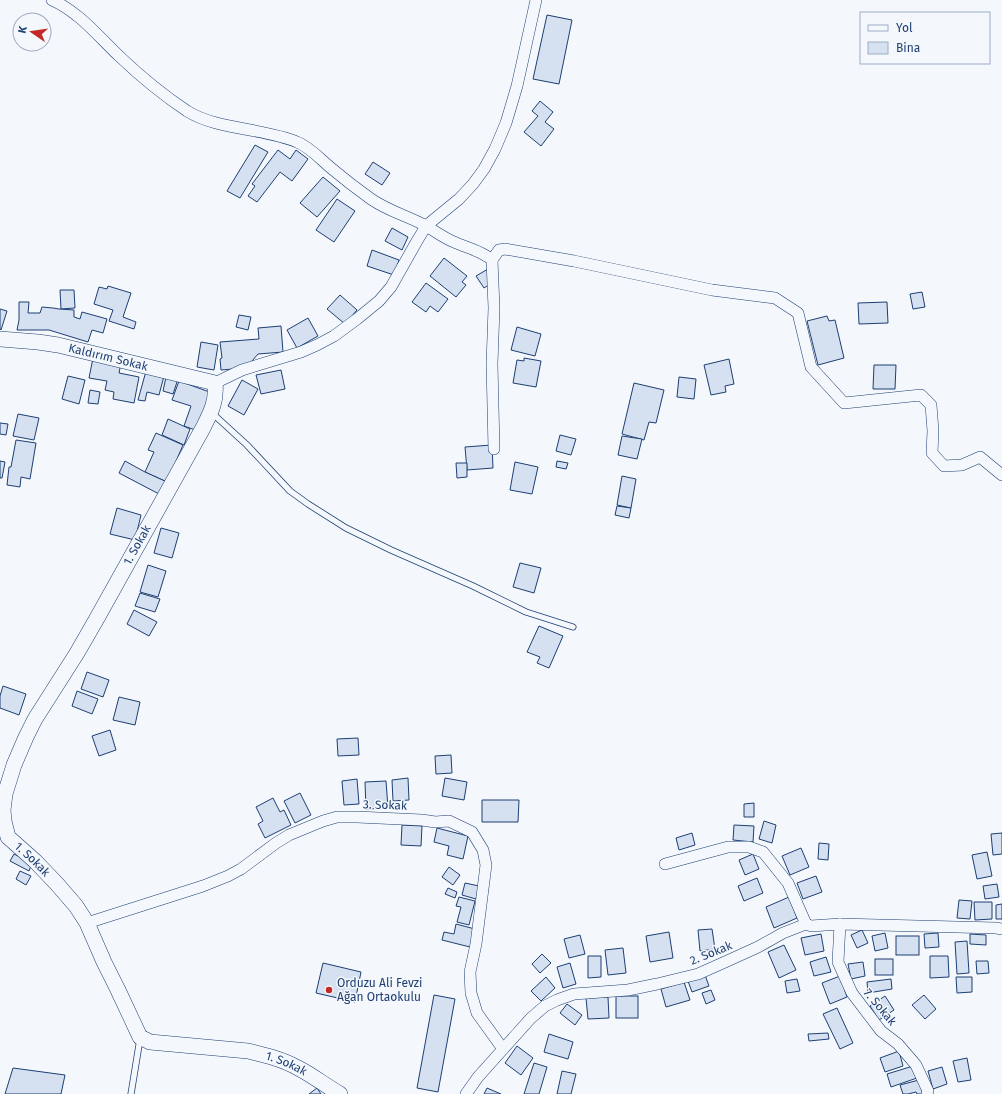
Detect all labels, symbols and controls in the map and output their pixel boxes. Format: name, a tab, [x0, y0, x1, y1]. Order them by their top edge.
north arrow	[12, 12, 52, 52]
legend	[860, 12, 990, 64]
text: Yol	[896, 21, 913, 35]
text: K	[16, 24, 30, 35]
text: Bina	[896, 41, 920, 55]
street label: Kaldırım Sokak	[67, 341, 150, 374]
street label: 1. Sokak	[120, 522, 154, 567]
street label: 3. Sokak	[363, 797, 408, 813]
street label: 1. Sokak	[12, 839, 54, 880]
street label: 2. Sokak	[688, 938, 735, 968]
place label: Orduzu Ali Fevzi Ağan Ortaokulu	[337, 976, 422, 1004]
marker: Orduzu Ali Fevzi Ağan Ortaokulu	[324, 985, 334, 995]
street label: 7. Sokak	[861, 986, 900, 1029]
street label: 1. Sokak	[264, 1049, 310, 1079]

